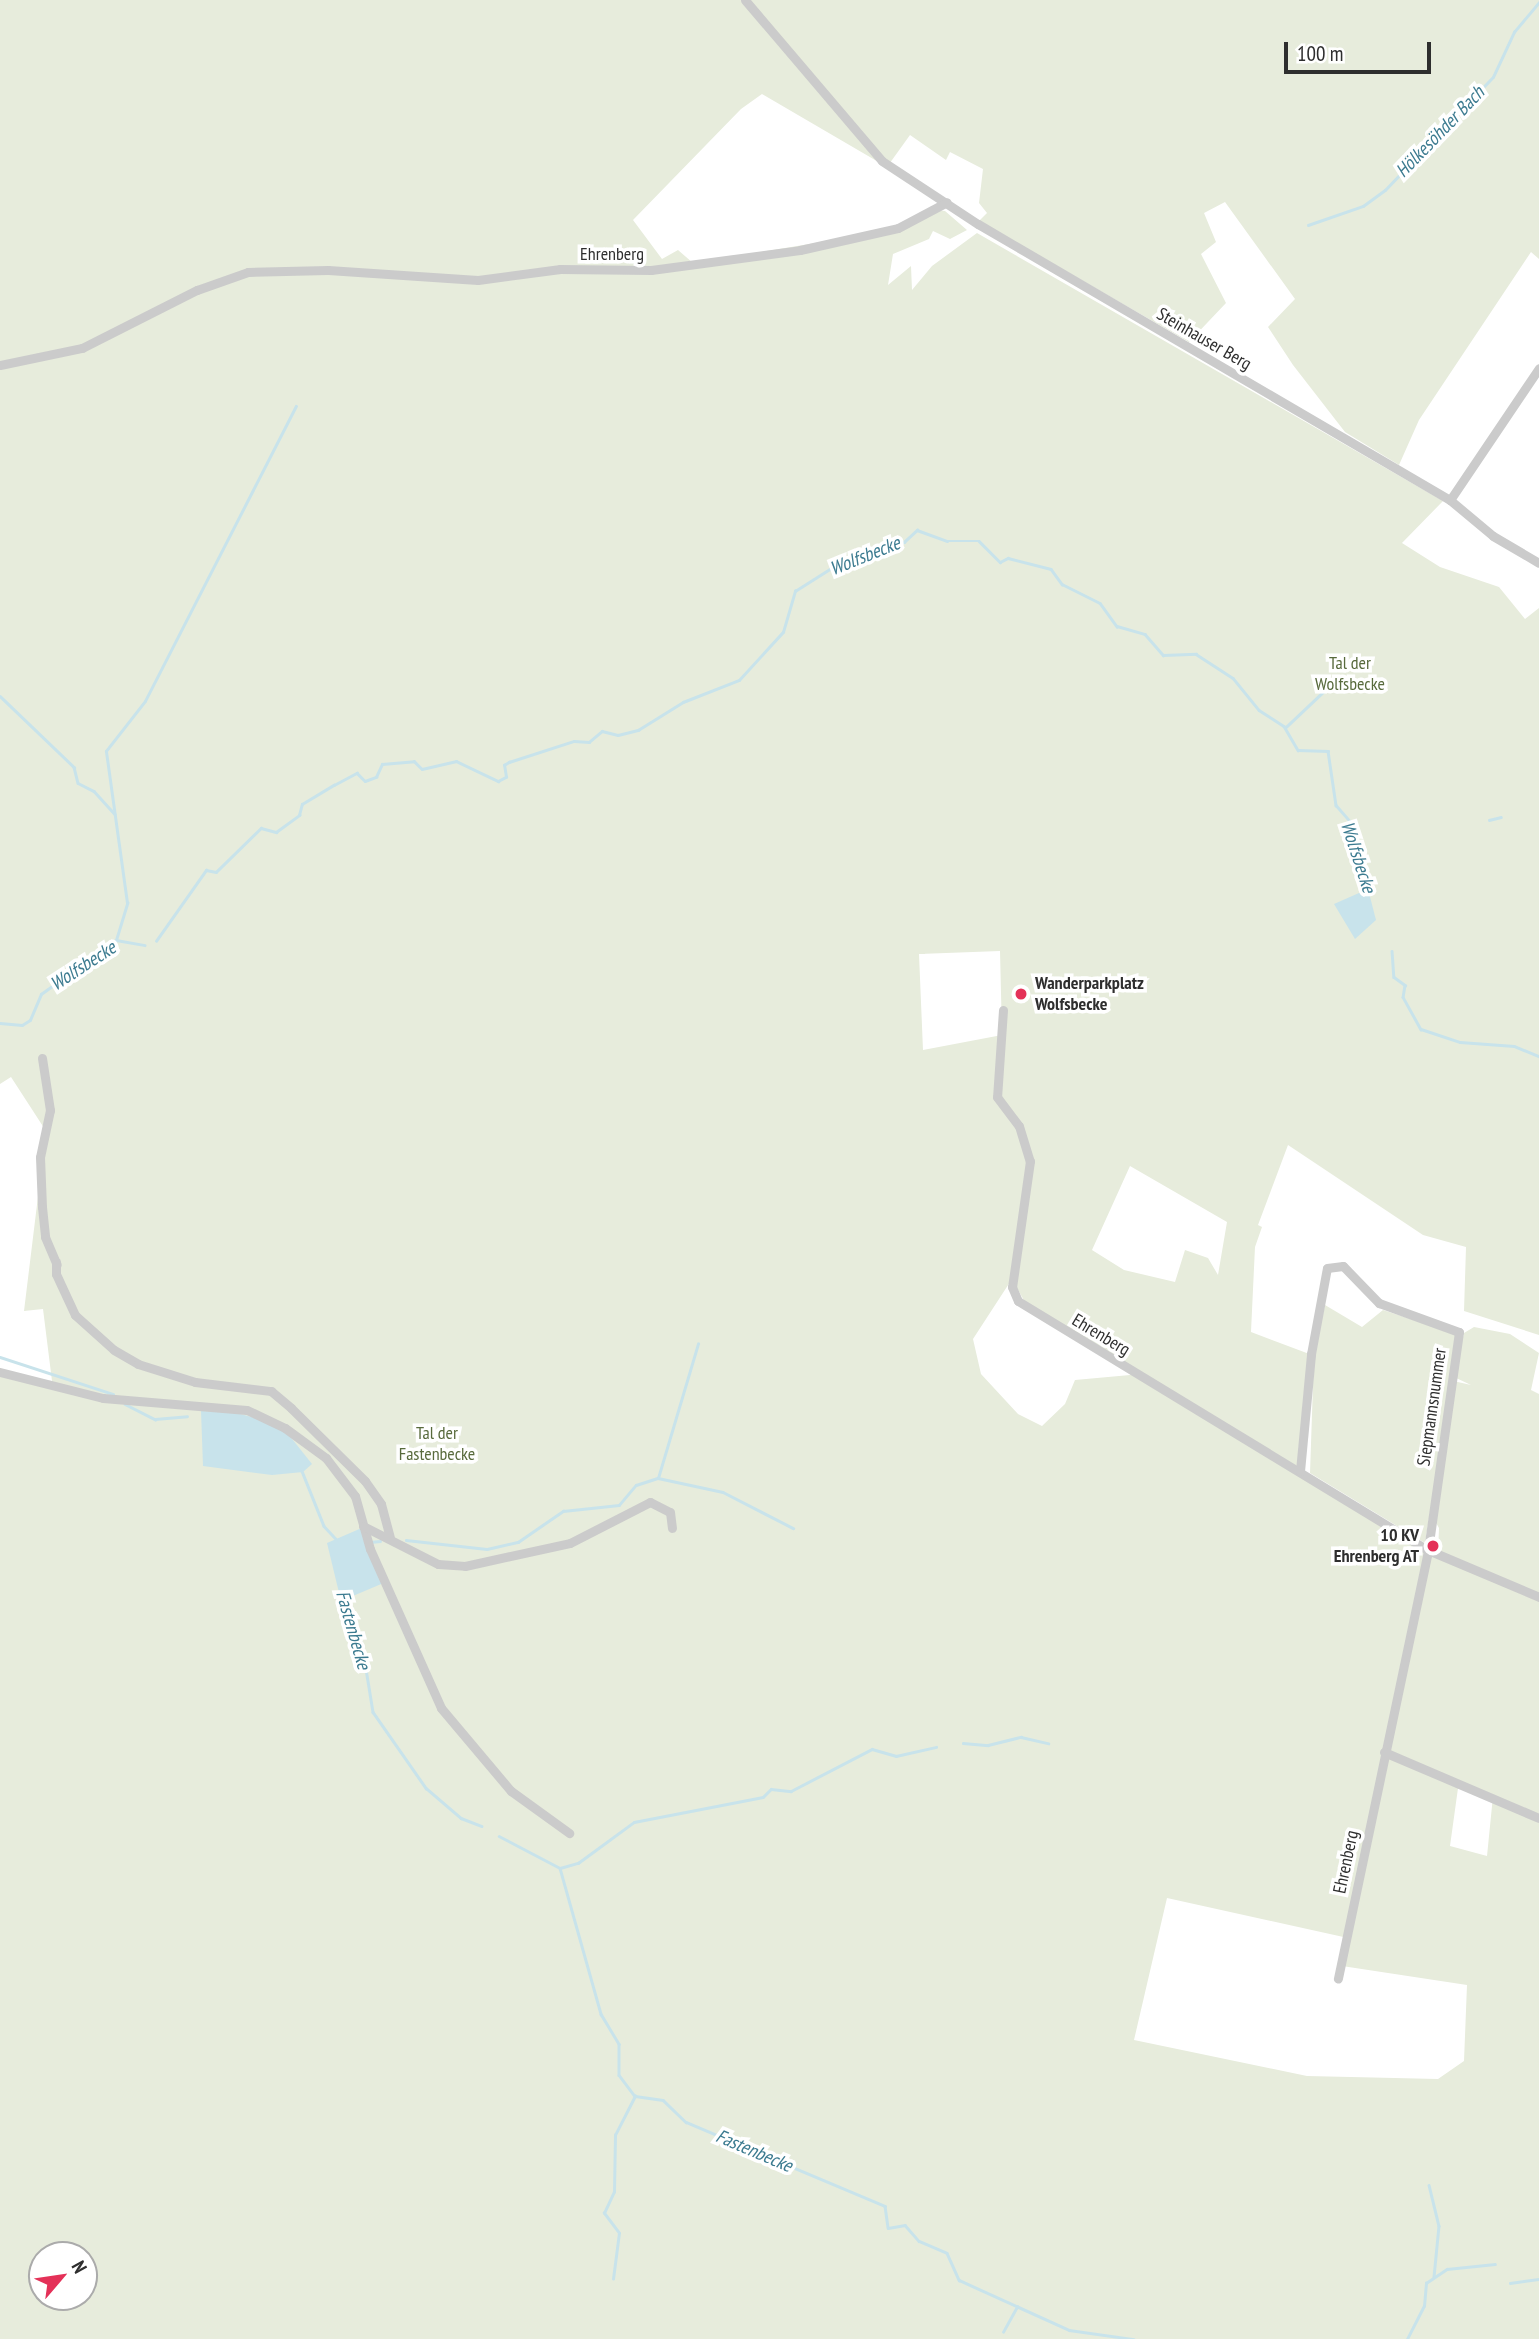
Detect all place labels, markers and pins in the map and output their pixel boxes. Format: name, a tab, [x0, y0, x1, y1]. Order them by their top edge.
place label: Wanderparkplatz Wolfsbecke	[1035, 973, 1144, 1016]
marker: Wanderparkplatz Wolfsbecke	[1013, 986, 1029, 1002]
place label: 10 KV Ehrenberg AT	[1333, 1525, 1419, 1568]
marker: 10 KV Ehrenberg AT	[1425, 1538, 1441, 1554]

